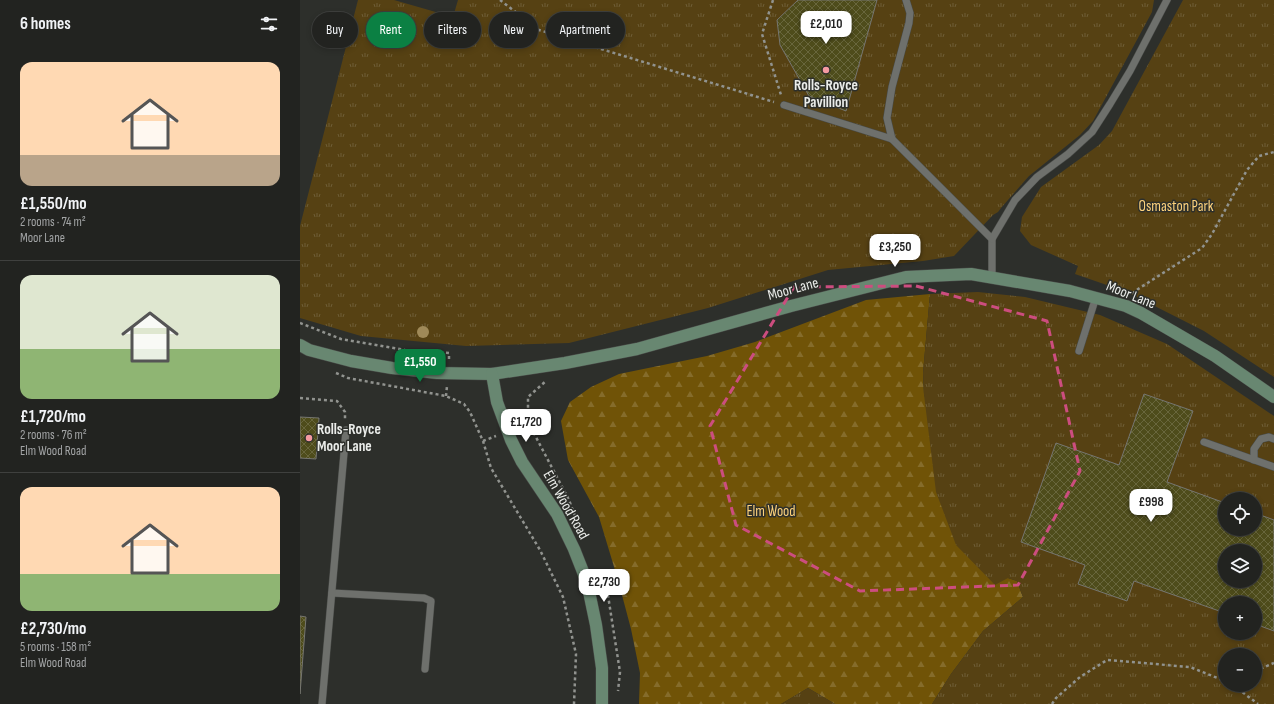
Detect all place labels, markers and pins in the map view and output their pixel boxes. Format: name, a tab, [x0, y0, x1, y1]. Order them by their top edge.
pin: £2,010	[793, 11, 859, 45]
marker: Rolls-Royce Pavillion	[821, 65, 831, 75]
place label: Rolls-Royce Pavillion	[794, 76, 858, 112]
pin: £3,250	[862, 234, 928, 268]
pin: £1,550	[387, 349, 453, 383]
pin: £1,720	[493, 409, 559, 443]
place label: Rolls-Royce Moor Lane	[317, 420, 381, 456]
marker: Rolls-Royce Moor Lane	[304, 433, 314, 443]
pin: £998	[1127, 489, 1175, 523]
pin: £2,730	[571, 569, 637, 603]

